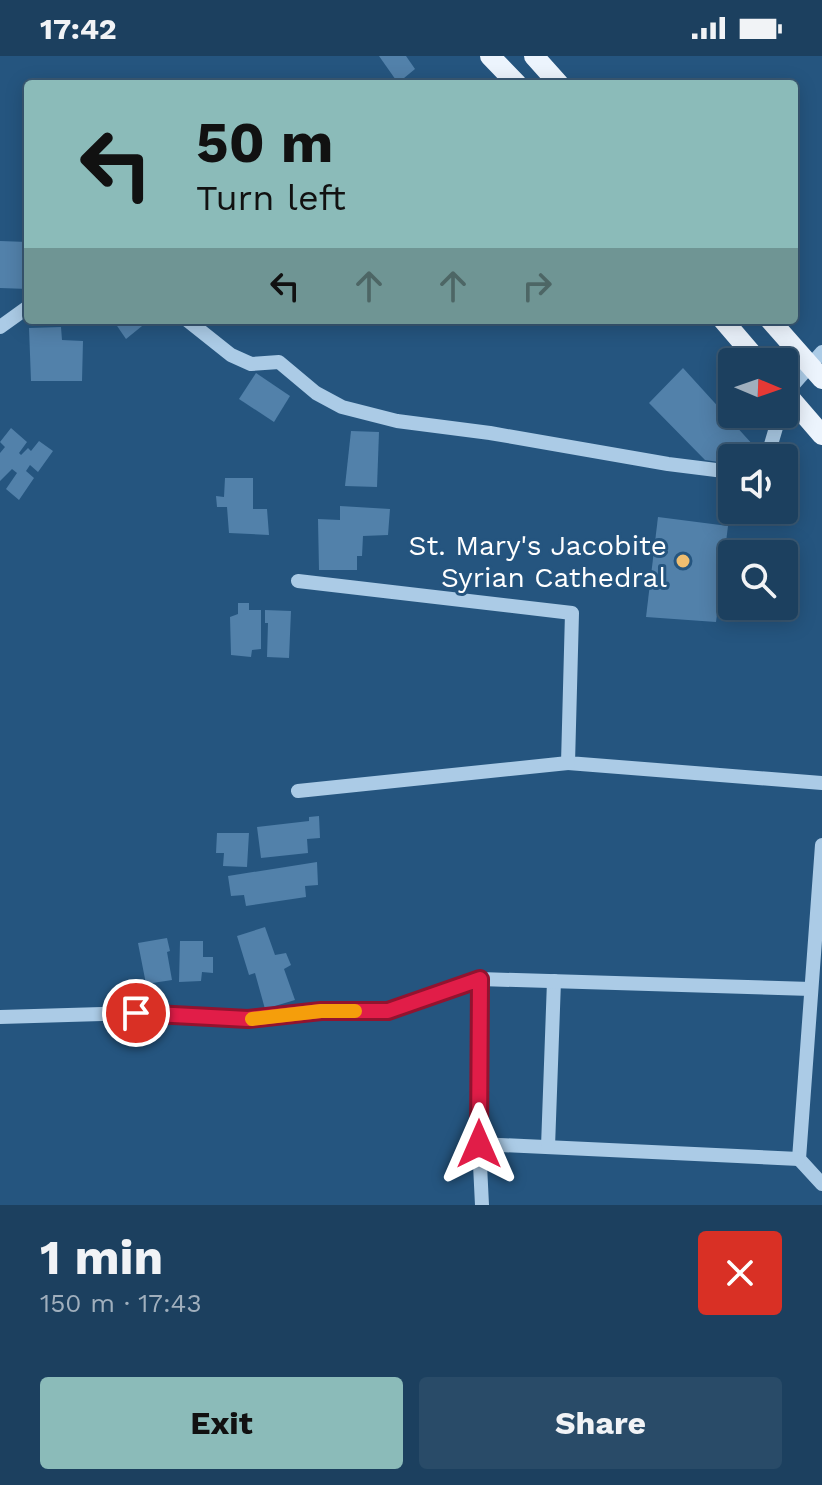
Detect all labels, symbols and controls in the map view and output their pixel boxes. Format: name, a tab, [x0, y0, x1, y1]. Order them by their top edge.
text: 17:42	[40, 11, 117, 46]
text: 50 m	[196, 110, 333, 176]
icon: left	[64, 112, 168, 216]
text: Turn left	[196, 177, 346, 219]
icon: left	[263, 264, 307, 308]
icon: ahead	[347, 264, 391, 308]
icon: ahead	[431, 264, 475, 308]
icon: right	[515, 264, 559, 308]
north arrow	[718, 348, 798, 428]
map controls	[718, 348, 798, 620]
button: sound	[718, 444, 798, 524]
place label: St. Mary's Jacobite Syrian Cathedral	[408, 529, 667, 594]
button: search	[718, 540, 798, 620]
marker: St. Mary's Jacobite Syrian Cathedral	[674, 552, 692, 570]
pin	[102, 979, 170, 1047]
icon: arrive	[114, 991, 158, 1035]
position arrow	[437, 1102, 521, 1186]
text: 1 min	[40, 1229, 163, 1286]
button: close	[698, 1231, 782, 1315]
text: 150 m · 17:43	[40, 1288, 202, 1318]
button: Exit	[40, 1377, 403, 1469]
button: Share	[419, 1377, 782, 1469]

